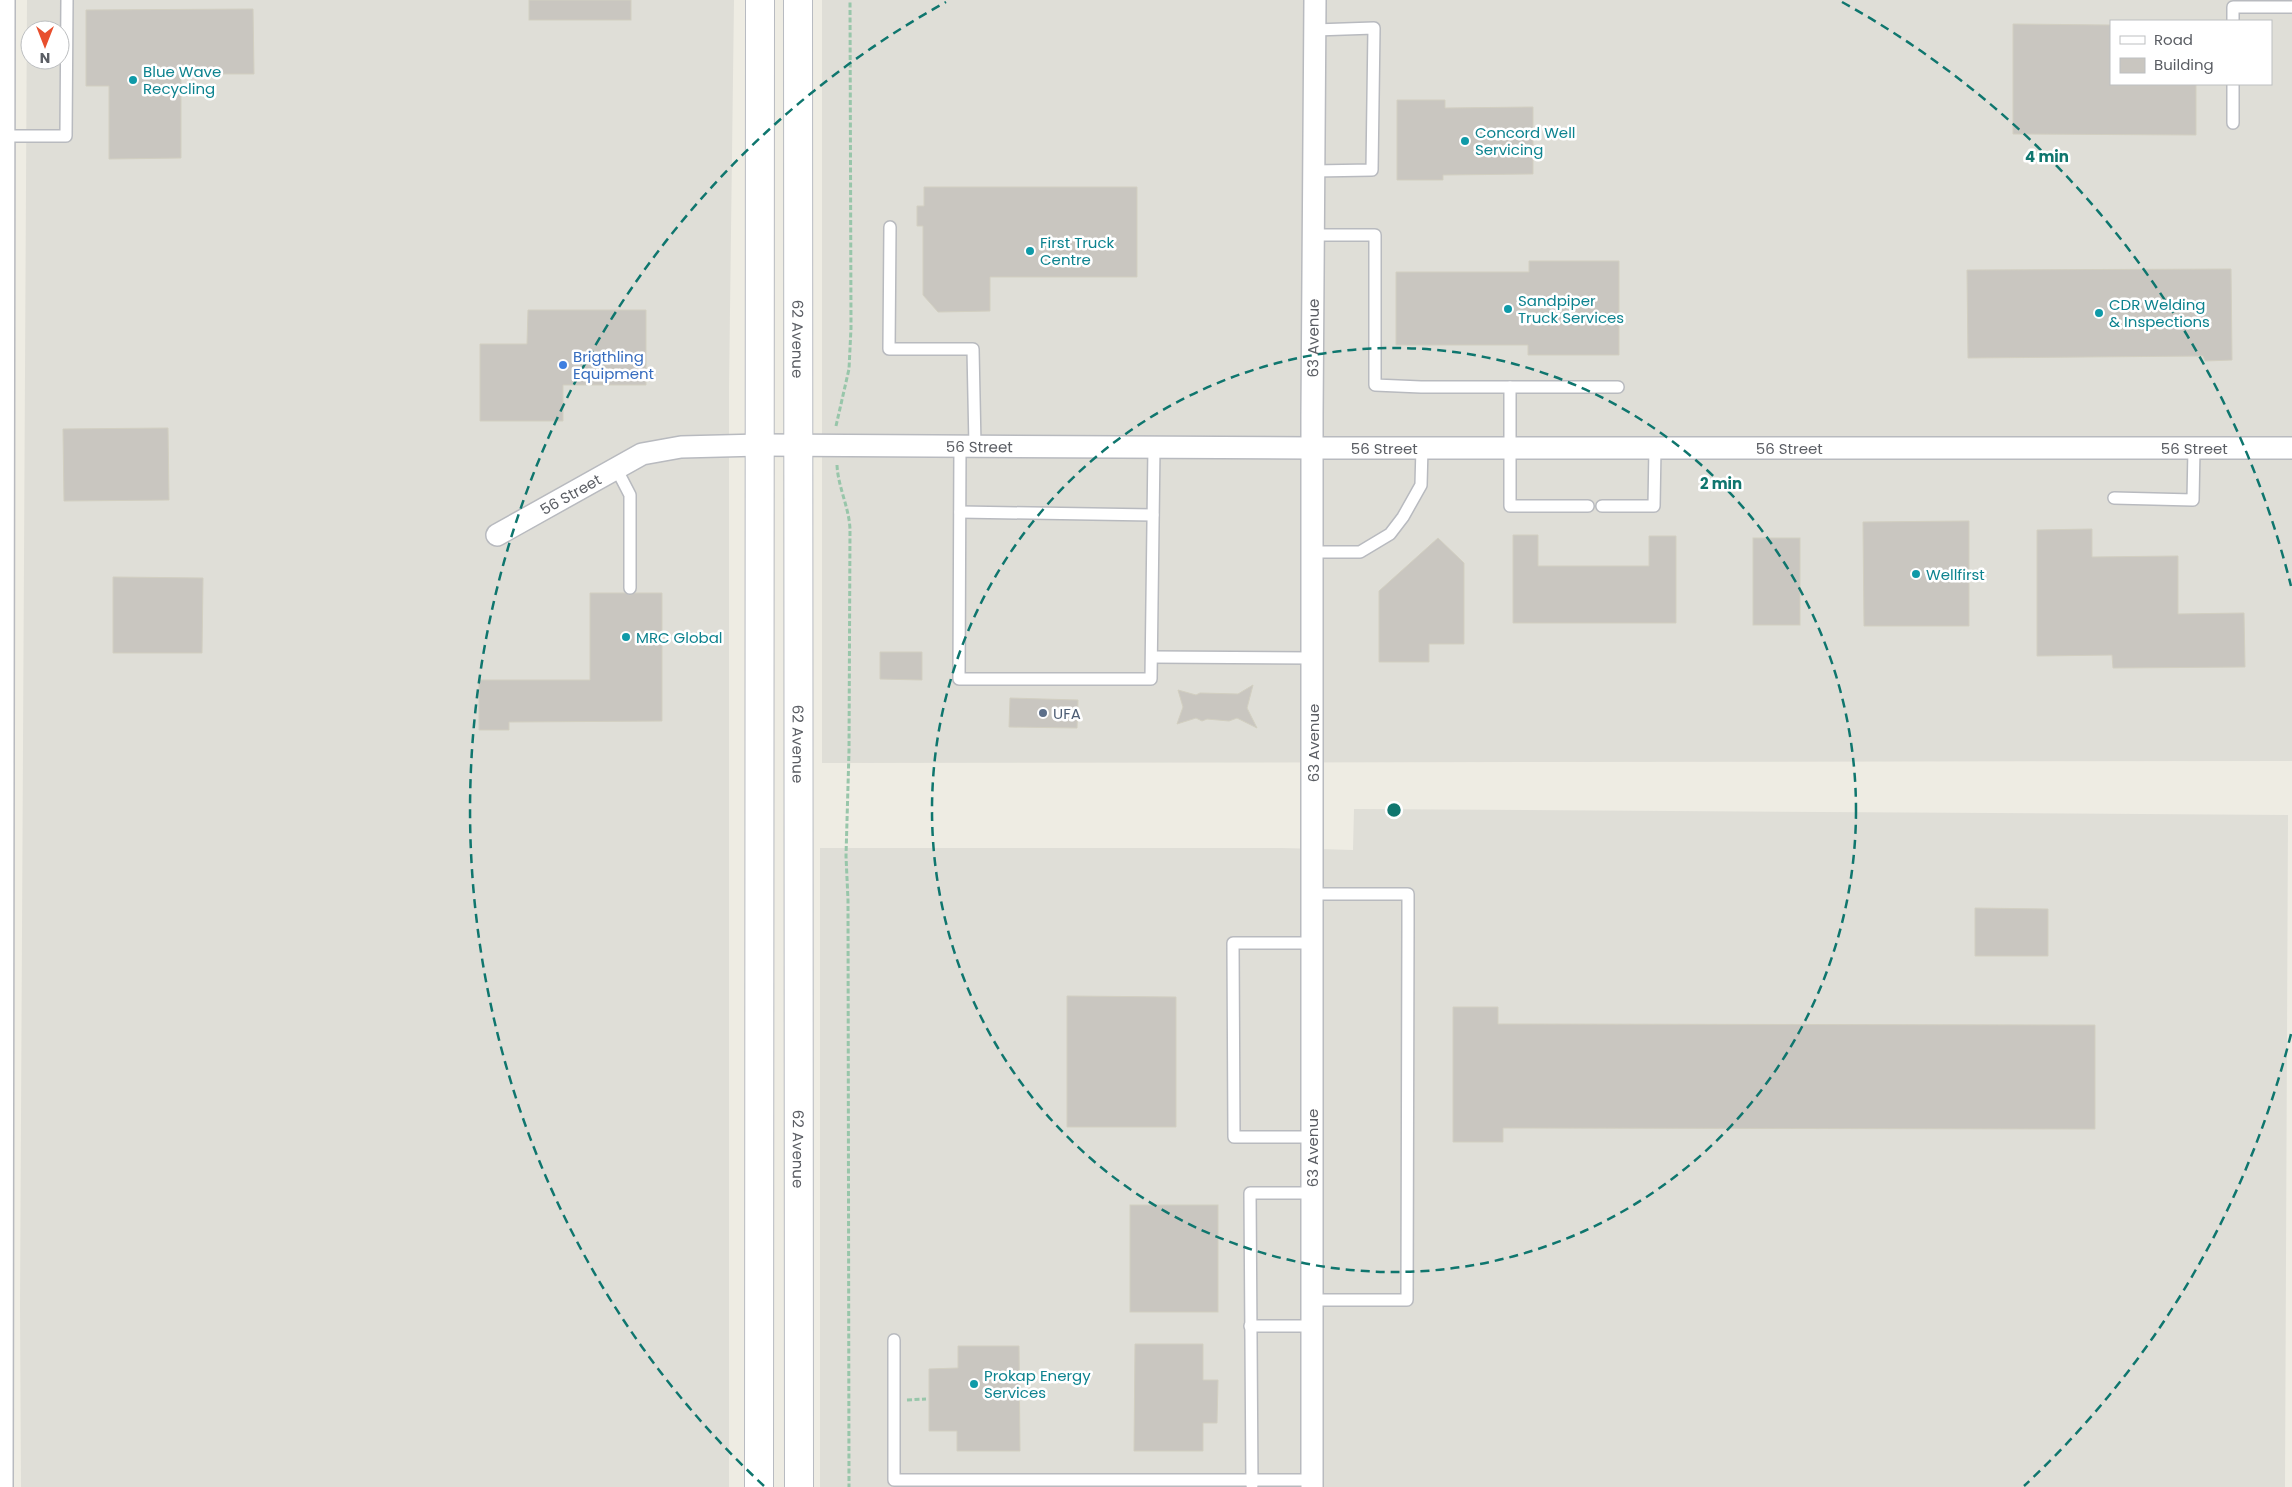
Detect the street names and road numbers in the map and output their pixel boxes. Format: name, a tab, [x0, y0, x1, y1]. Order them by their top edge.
street label: 63 Avenue	[1302, 299, 1323, 377]
street label: 62 Avenue	[788, 300, 809, 378]
street label: 56 Street	[946, 436, 1013, 457]
street label: 56 Street	[1351, 438, 1418, 459]
street label: 56 Street	[1756, 438, 1823, 459]
street label: 56 Street	[2161, 438, 2228, 459]
street label: 56 Street	[536, 469, 605, 520]
street label: 63 Avenue	[1303, 704, 1324, 782]
street label: 62 Avenue	[788, 705, 809, 783]
street label: 63 Avenue	[1302, 1109, 1323, 1187]
street label: 62 Avenue	[788, 1110, 809, 1188]

